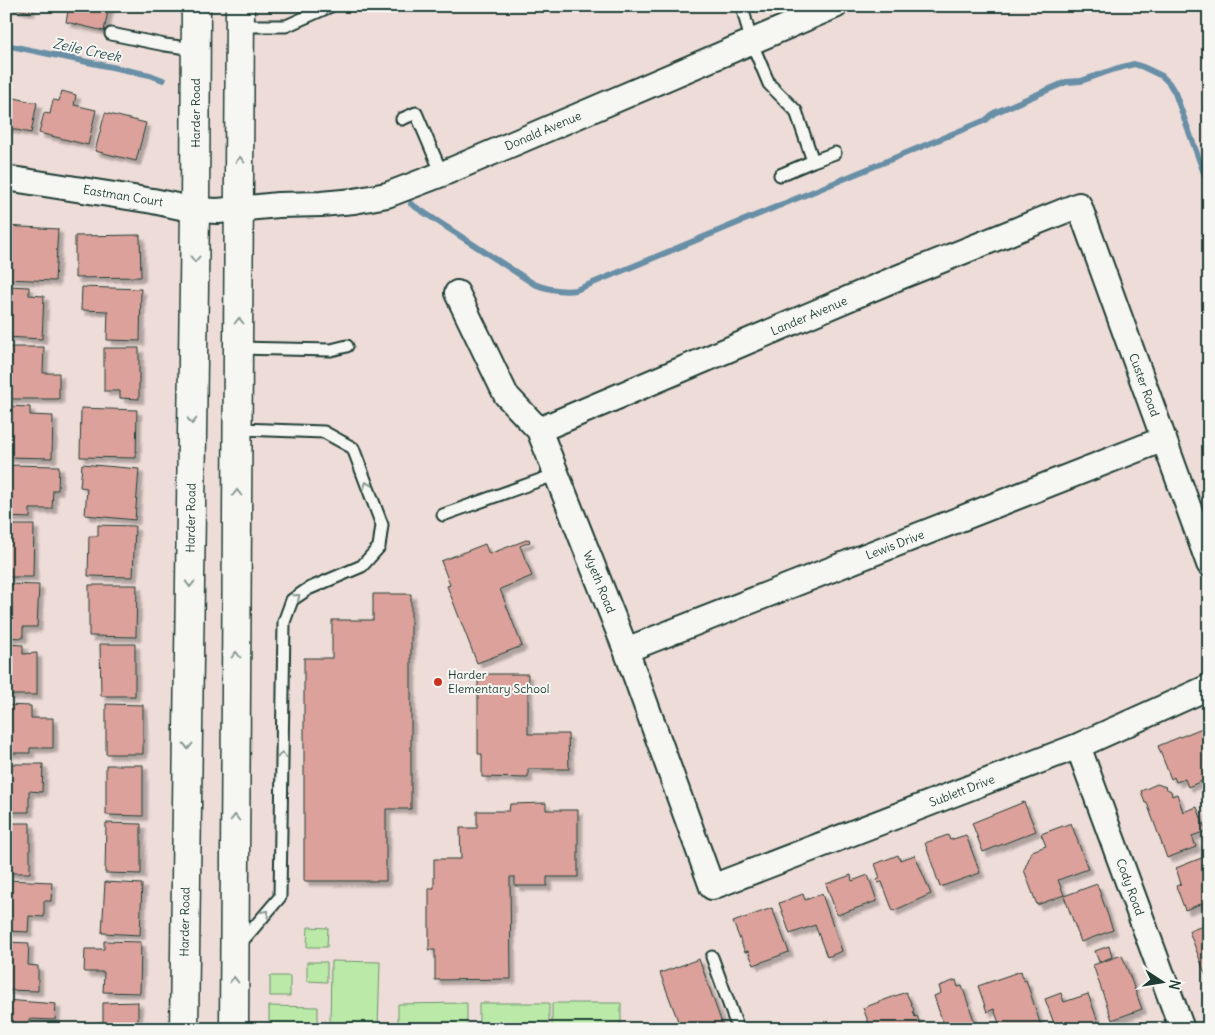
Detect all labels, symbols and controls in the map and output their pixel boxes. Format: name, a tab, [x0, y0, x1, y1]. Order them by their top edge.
water label: Zeile Creek	[51, 34, 123, 66]
street label: Harder Road	[188, 78, 203, 148]
street label: Donald Avenue	[502, 108, 583, 153]
one-way arrow	[235, 155, 245, 163]
street label: Eastman Court	[82, 182, 164, 209]
one-way arrow	[190, 255, 200, 263]
street label: Lander Avenue	[768, 293, 849, 338]
one-way arrow	[234, 317, 244, 324]
street label: Custer Road	[1126, 351, 1163, 419]
one-way arrow	[187, 418, 197, 425]
one-way arrow	[363, 481, 373, 490]
street label: Harder Road	[182, 483, 199, 553]
one-way arrow	[232, 488, 242, 496]
street label: Lewis Drive	[863, 527, 926, 563]
street label: Wyeth Road	[580, 548, 619, 615]
one-way arrow	[185, 580, 195, 588]
one-way arrow	[292, 594, 301, 603]
one-way arrow	[231, 651, 241, 658]
place label: Harder Elementary School	[448, 667, 549, 696]
marker: Harder Elementary School	[432, 676, 444, 688]
one-way arrow	[183, 742, 193, 750]
one-way arrow	[277, 751, 287, 758]
street label: Sublett Drive	[927, 771, 997, 810]
one-way arrow	[230, 813, 240, 821]
street label: Cody Road	[1113, 856, 1148, 917]
street label: Harder Road	[176, 887, 193, 957]
one-way arrow	[260, 909, 269, 918]
north arrow	[1138, 958, 1188, 1008]
one-way arrow	[229, 976, 239, 984]
text: N	[1165, 978, 1185, 991]

